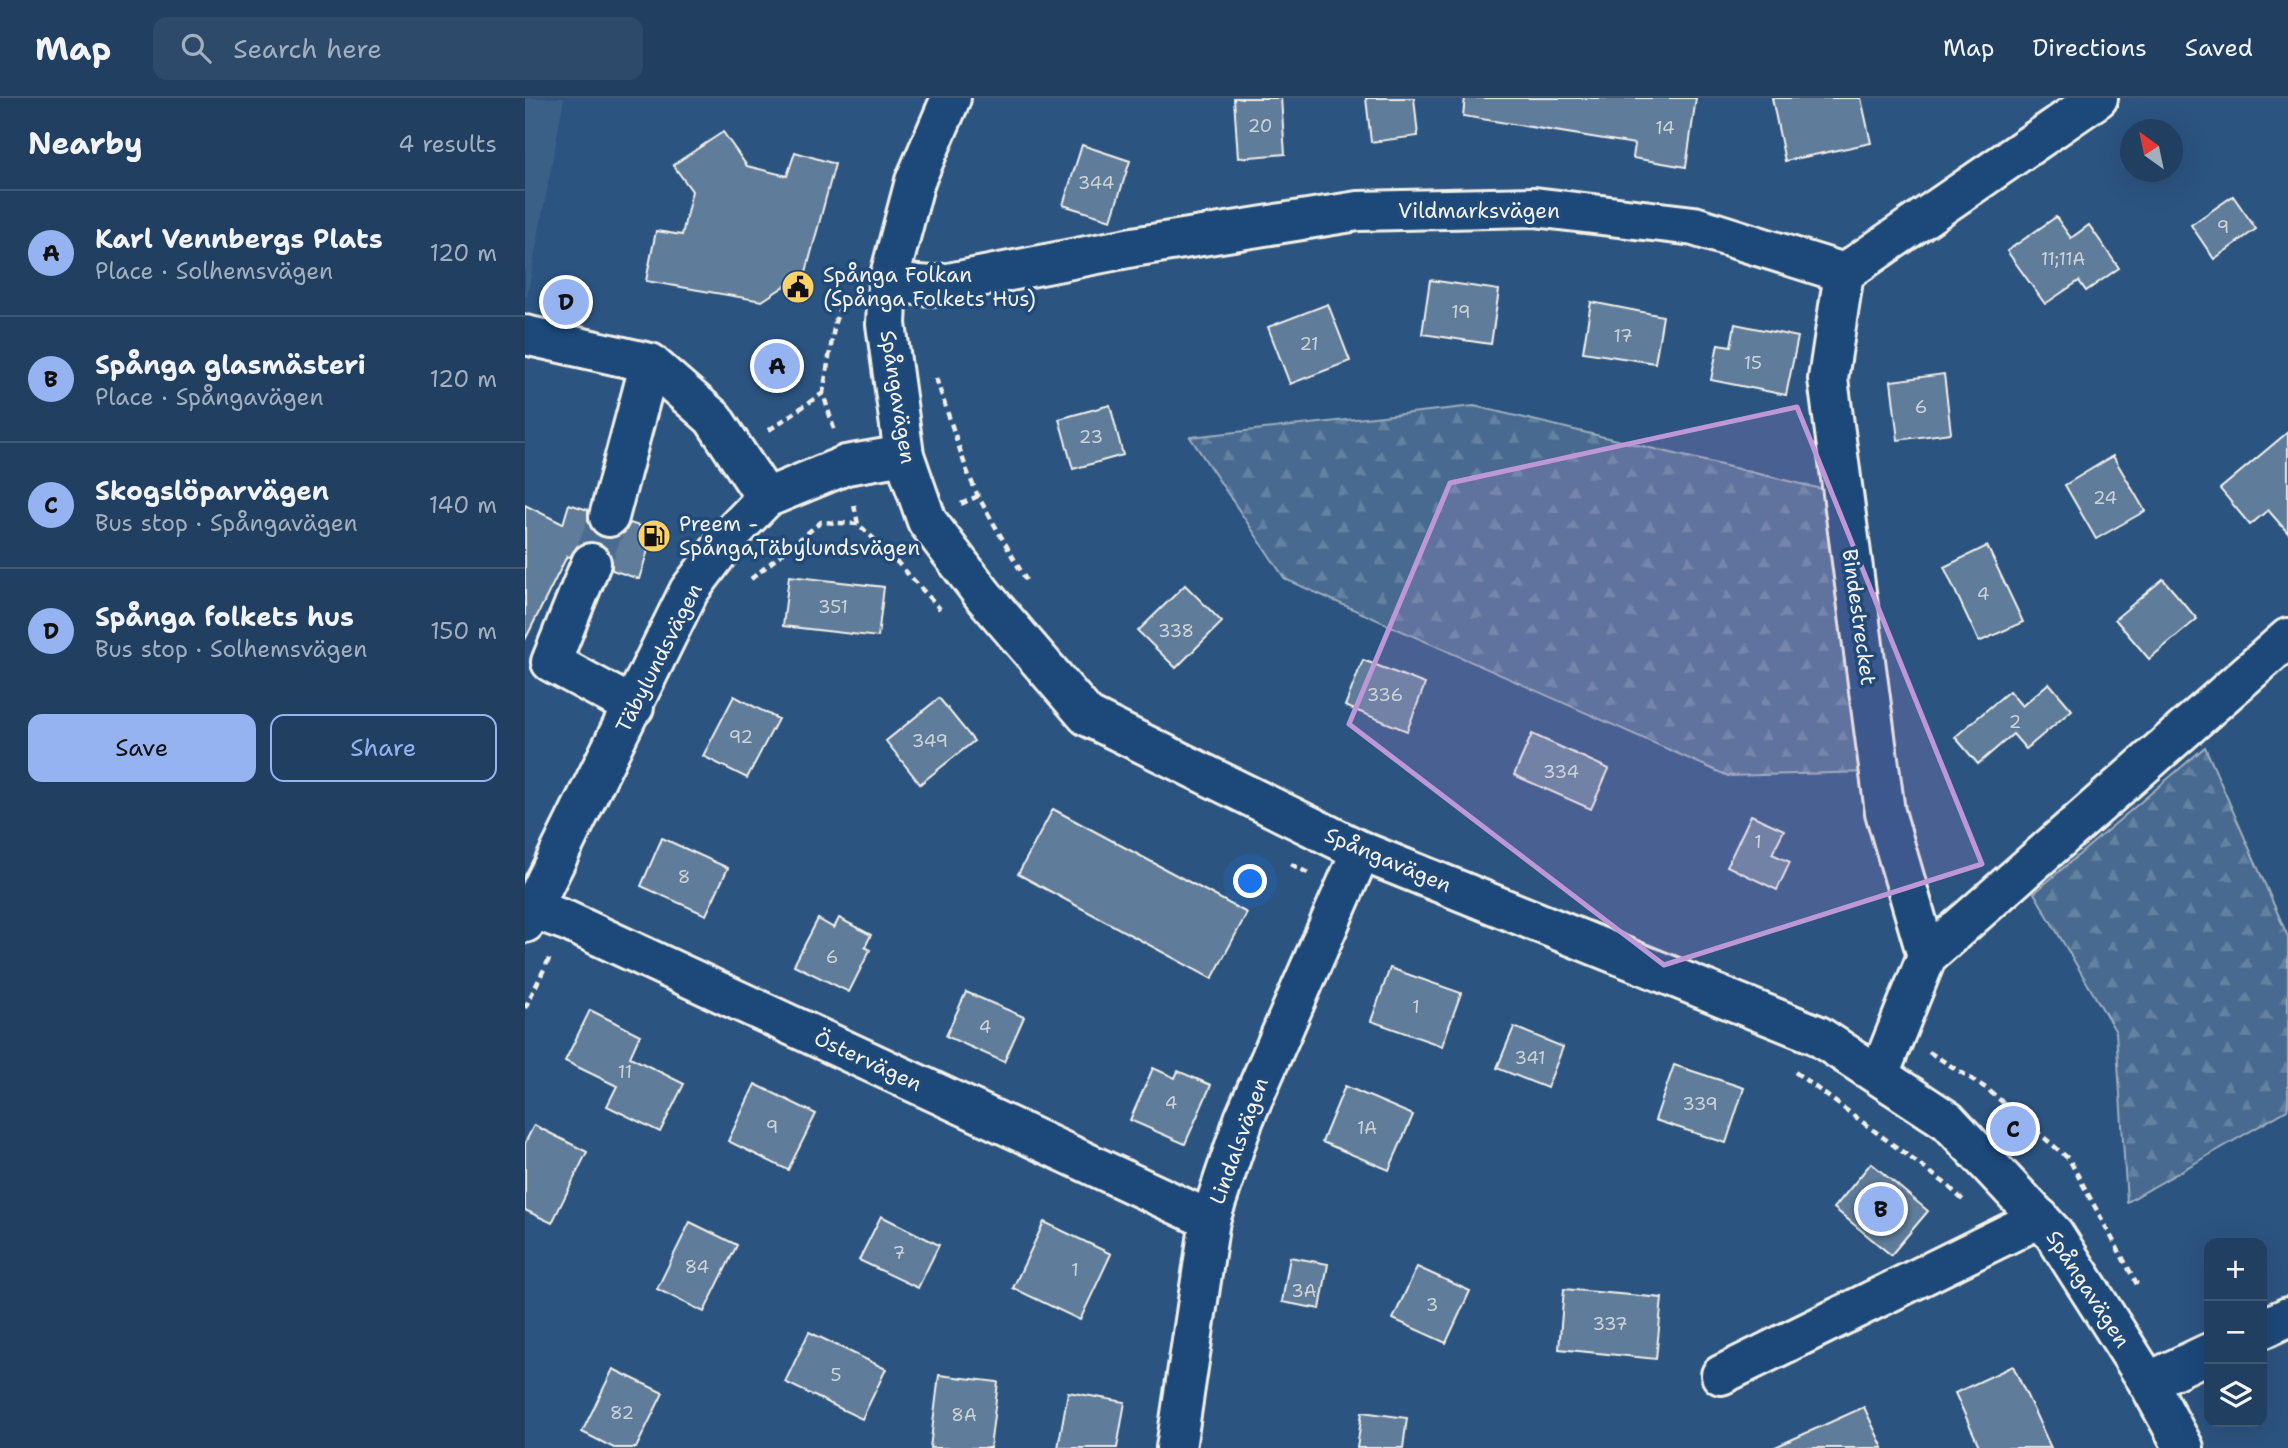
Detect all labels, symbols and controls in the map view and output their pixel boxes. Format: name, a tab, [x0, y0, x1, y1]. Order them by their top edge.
search box	[153, 17, 643, 80]
text: Map	[35, 26, 111, 71]
icon: search	[177, 29, 215, 67]
text: Search here	[233, 31, 382, 66]
text: Map	[1943, 32, 1994, 64]
text: Directions	[2032, 32, 2147, 64]
text: Saved	[2185, 32, 2253, 64]
house number: 20	[1248, 114, 1272, 138]
house number: 14	[1655, 116, 1675, 140]
north arrow	[2120, 119, 2183, 182]
text: Nearby	[28, 123, 143, 164]
text: 4 results	[398, 129, 497, 159]
house number: 344	[1078, 171, 1114, 195]
street label: Vildmarksvägen	[1398, 197, 1560, 225]
house number: 9	[2217, 215, 2229, 239]
text: Karl Vennbergs Plats	[95, 221, 383, 256]
text: A	[42, 238, 60, 268]
text: 120 m	[429, 238, 497, 268]
house number: 11;11A	[2041, 247, 2085, 271]
text: Place · Solhemsvägen	[95, 256, 333, 286]
place label: Spånga Folkan (Spånga Folkets Hus)	[823, 261, 1036, 313]
public building icon: Spånga Folkan (Spånga Folkets Hus)	[779, 268, 817, 306]
pin: D	[543, 276, 589, 328]
house number: 19	[1451, 300, 1471, 324]
house number: 17	[1613, 324, 1633, 348]
street label: Spångavägen	[874, 328, 922, 466]
house number: 21	[1299, 332, 1319, 356]
pin: A	[754, 340, 800, 392]
text: Spånga glasmästeri	[95, 347, 366, 382]
house number: 15	[1744, 351, 1762, 375]
text: B	[44, 364, 58, 394]
text: 120 m	[429, 364, 497, 394]
text: Place · Spångavägen	[95, 382, 323, 412]
house number: 6	[1915, 395, 1927, 419]
house number: 23	[1079, 425, 1103, 449]
text: Skogslöparvägen	[95, 473, 329, 508]
house number: 24	[2093, 486, 2117, 510]
text: C	[44, 490, 58, 520]
text: 140 m	[429, 490, 497, 520]
text: Bus stop · Spångavägen	[95, 508, 358, 538]
place label: Preem - Spånga,Täbylundsvägen	[679, 510, 920, 562]
fuel station icon: Preem - Spånga,Täbylundsvägen	[635, 517, 673, 555]
street label: Bindestrecket	[1836, 547, 1882, 687]
street label: Täbylundsvägen	[609, 578, 709, 737]
house number: 4	[1977, 582, 1989, 606]
house number: 351	[818, 595, 848, 619]
text: Spånga folkets hus	[95, 599, 354, 634]
text: D	[43, 616, 59, 646]
text: 150 m	[430, 616, 497, 646]
house number: 338	[1158, 619, 1194, 643]
text: Bus stop · Solhemsvägen	[95, 634, 367, 664]
house number: 336	[1367, 683, 1403, 707]
house number: 2	[2009, 710, 2021, 734]
button: Save	[28, 714, 256, 782]
button: Share	[270, 714, 497, 782]
house number: 92	[729, 725, 753, 749]
house number: 349	[912, 729, 948, 753]
house number: 334	[1543, 760, 1579, 784]
street label: Spångavägen	[1320, 821, 1456, 899]
house number: 1	[1754, 830, 1762, 854]
your location	[1233, 864, 1267, 898]
house number: 8	[678, 865, 690, 889]
house number: 6	[826, 945, 838, 969]
house number: 1	[1412, 995, 1420, 1019]
house number: 4	[979, 1015, 991, 1039]
street label: Östervägen	[810, 1024, 926, 1098]
house number: 341	[1514, 1046, 1546, 1070]
house number: 11	[618, 1060, 632, 1084]
street label: Lindalsvägen	[1203, 1074, 1275, 1208]
house number: 4	[1165, 1091, 1177, 1115]
house number: 339	[1682, 1092, 1718, 1116]
pin: C	[1990, 1103, 2036, 1155]
house number: 9	[766, 1115, 778, 1139]
house number: 1A	[1357, 1116, 1377, 1140]
pin: B	[1858, 1183, 1904, 1235]
street label: Spångavägen	[2040, 1225, 2137, 1353]
map controls	[2204, 1238, 2267, 1427]
button: +	[2204, 1238, 2267, 1301]
house number: 7	[893, 1241, 905, 1265]
house number: 84	[685, 1255, 709, 1279]
house number: 1	[1071, 1258, 1079, 1282]
house number: 3A	[1291, 1279, 1317, 1303]
house number: 3	[1426, 1293, 1438, 1317]
button: −	[2204, 1301, 2267, 1364]
house number: 337	[1592, 1312, 1628, 1336]
house number: 5	[830, 1363, 842, 1387]
button: layers	[2204, 1364, 2267, 1427]
house number: 82	[610, 1401, 634, 1425]
house number: 8A	[951, 1403, 977, 1427]

